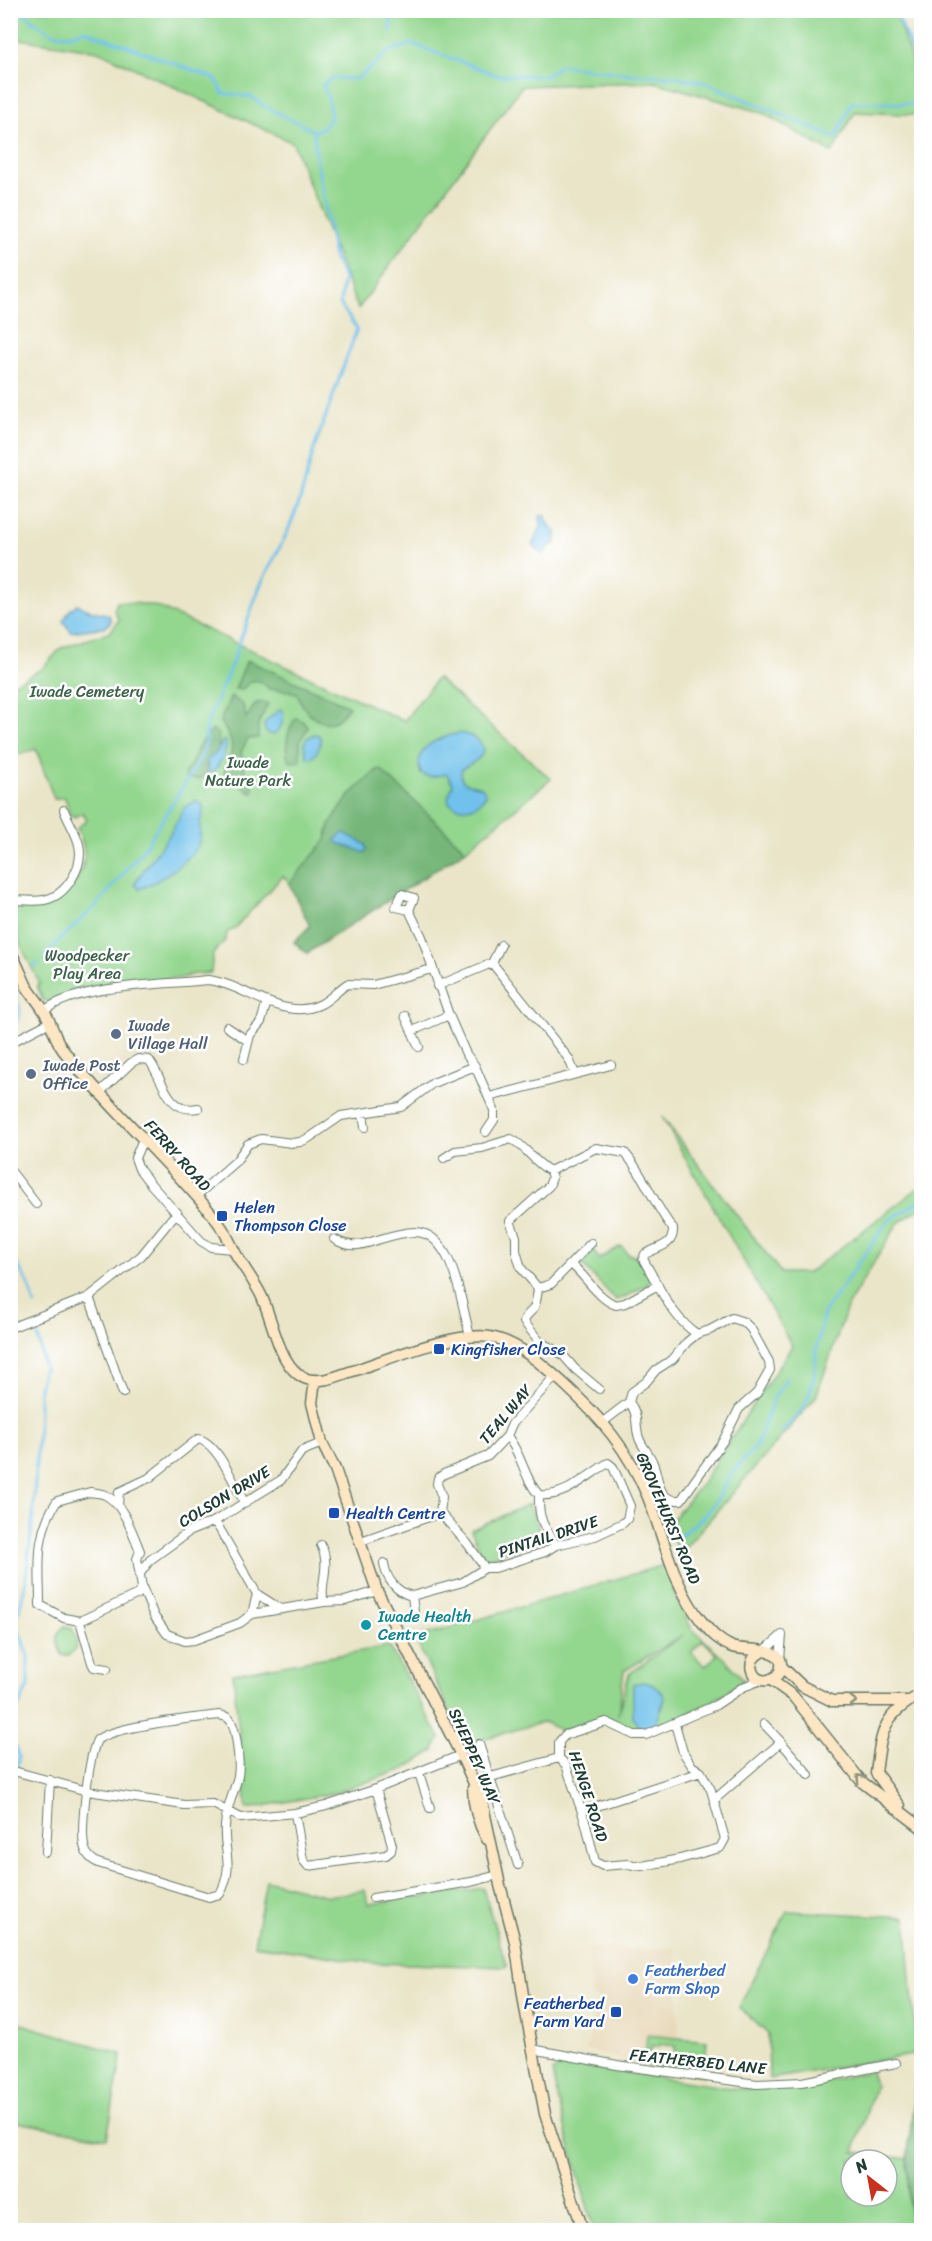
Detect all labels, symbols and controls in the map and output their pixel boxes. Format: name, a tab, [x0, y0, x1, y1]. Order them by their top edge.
park label: Iwade Cemetery	[29, 677, 145, 706]
park label: Iwade Nature Park	[205, 748, 291, 795]
park label: Woodpecker Play Area	[45, 941, 131, 988]
place label: Iwade Village Hall	[127, 1011, 208, 1058]
marker: Iwade Village Hall	[109, 1027, 123, 1041]
place label: Iwade Post Office	[42, 1051, 120, 1098]
marker: Iwade Post Office	[24, 1067, 38, 1081]
street label: FERRY ROAD	[137, 1112, 219, 1199]
place label: Helen Thompson Close	[234, 1193, 346, 1240]
marker: Helen Thompson Close	[215, 1209, 229, 1223]
place label: Kingfisher Close	[451, 1335, 566, 1364]
marker: Kingfisher Close	[432, 1342, 446, 1356]
street label: TEAL WAY	[471, 1377, 540, 1451]
street label: GROVEHURST ROAD	[628, 1448, 710, 1589]
street label: COLSON DRIVE	[173, 1457, 277, 1535]
place label: Health Centre	[346, 1499, 446, 1528]
marker: Health Centre	[327, 1506, 341, 1520]
street label: PINTAIL DRIVE	[494, 1506, 603, 1566]
place label: Iwade Health Centre	[377, 1602, 471, 1649]
marker: Iwade Health Centre	[359, 1618, 373, 1632]
one-way arrow	[848, 1695, 857, 1708]
street label: SHEPPEY WAY	[440, 1703, 509, 1810]
street label: HENGE ROAD	[560, 1747, 617, 1846]
one-way arrow	[856, 1774, 867, 1785]
place label: Featherbed Farm Shop	[645, 1956, 727, 2003]
marker: Featherbed Farm Shop	[626, 1972, 640, 1986]
place label: Featherbed Farm Yard	[524, 1989, 606, 2036]
marker: Featherbed Farm Yard	[609, 2005, 623, 2019]
street label: FEATHERBED LANE	[628, 2040, 769, 2083]
north arrow	[839, 2148, 899, 2208]
text: N	[848, 2150, 875, 2181]

